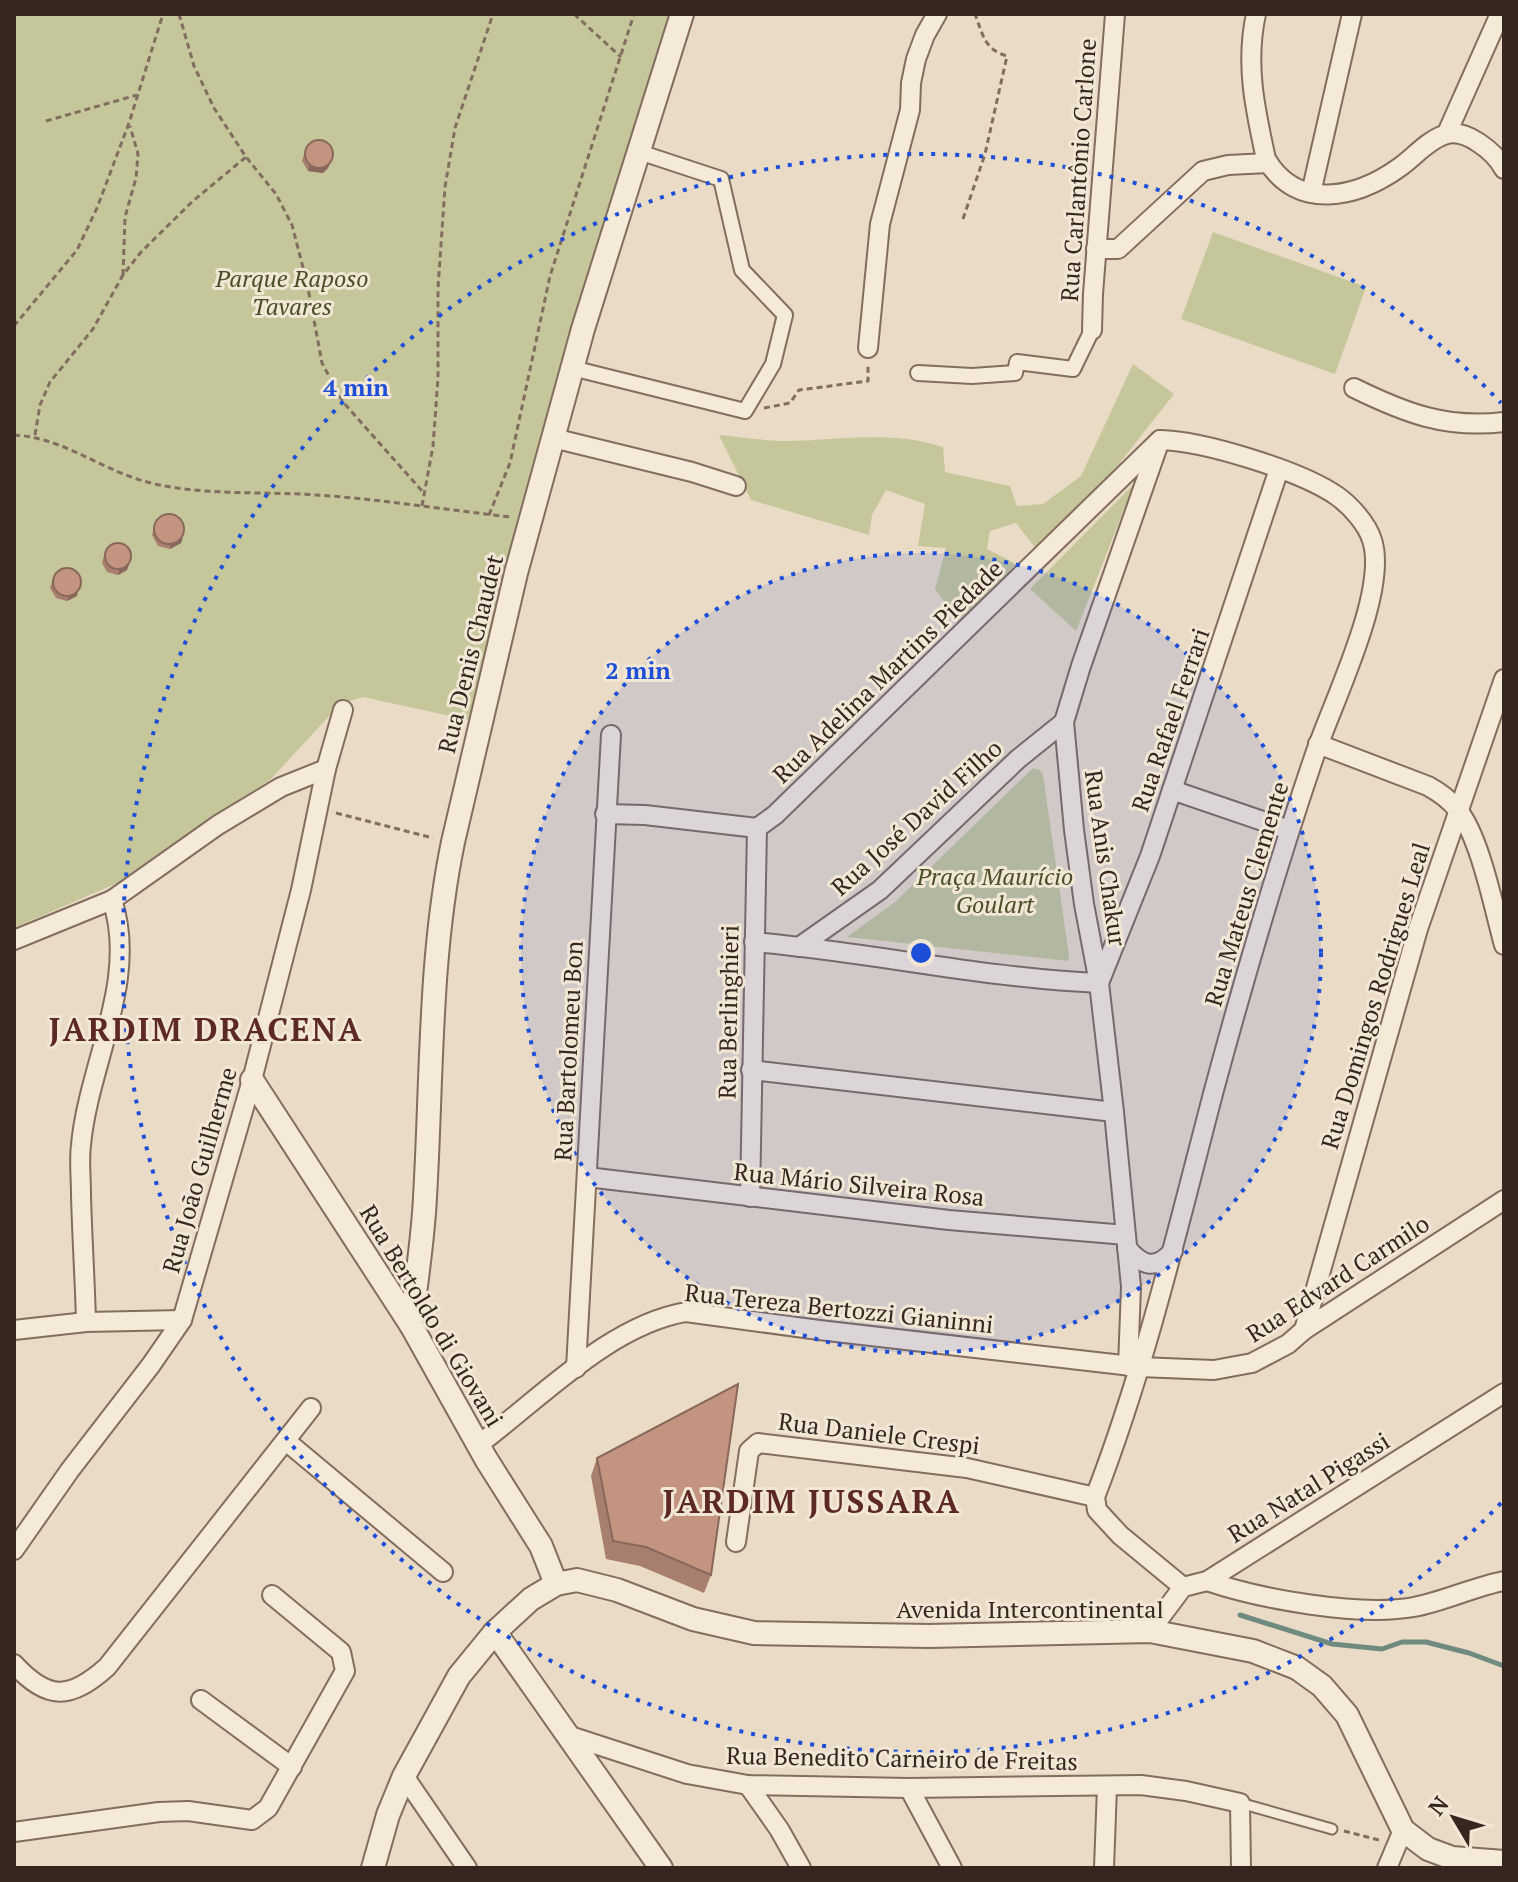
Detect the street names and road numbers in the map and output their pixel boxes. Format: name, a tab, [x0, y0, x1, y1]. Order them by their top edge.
street label: Rua Carlantônio Carlone	[1053, 37, 1103, 303]
street label: Rua Denis Chaudet	[430, 551, 510, 756]
street label: Rua Adelina Martins Piedade	[765, 553, 1009, 790]
street label: Rua Rafael Ferrari	[1124, 624, 1216, 816]
street label: Rua José David Filho	[824, 732, 1009, 903]
street label: Rua Anis Chakur	[1078, 768, 1134, 949]
street label: Rua Mateus Clemente	[1197, 777, 1296, 1010]
street label: Rua Domingos Rodrigues Leal	[1313, 839, 1437, 1153]
street label: Rua Berlinghieri	[710, 925, 746, 1099]
street label: Rua Bartolomeu Bon	[546, 940, 590, 1162]
street label: Rua João Guilherme	[154, 1063, 244, 1276]
street label: Rua Mário Silveira Rosa	[732, 1155, 986, 1213]
street label: Rua Bertoldo di Giovani	[353, 1199, 511, 1432]
street label: Rua Edvard Carmilo	[1240, 1207, 1435, 1349]
street label: Rua Tereza Bertozzi Gianinni	[683, 1276, 995, 1340]
street label: Rua Daniele Crespi	[777, 1405, 982, 1461]
street label: Rua Natal Pigassi	[1222, 1425, 1395, 1550]
street label: Avenida Intercontinental	[896, 1593, 1164, 1625]
street label: Rua Benedito Carneiro de Freitas	[726, 1739, 1078, 1777]

